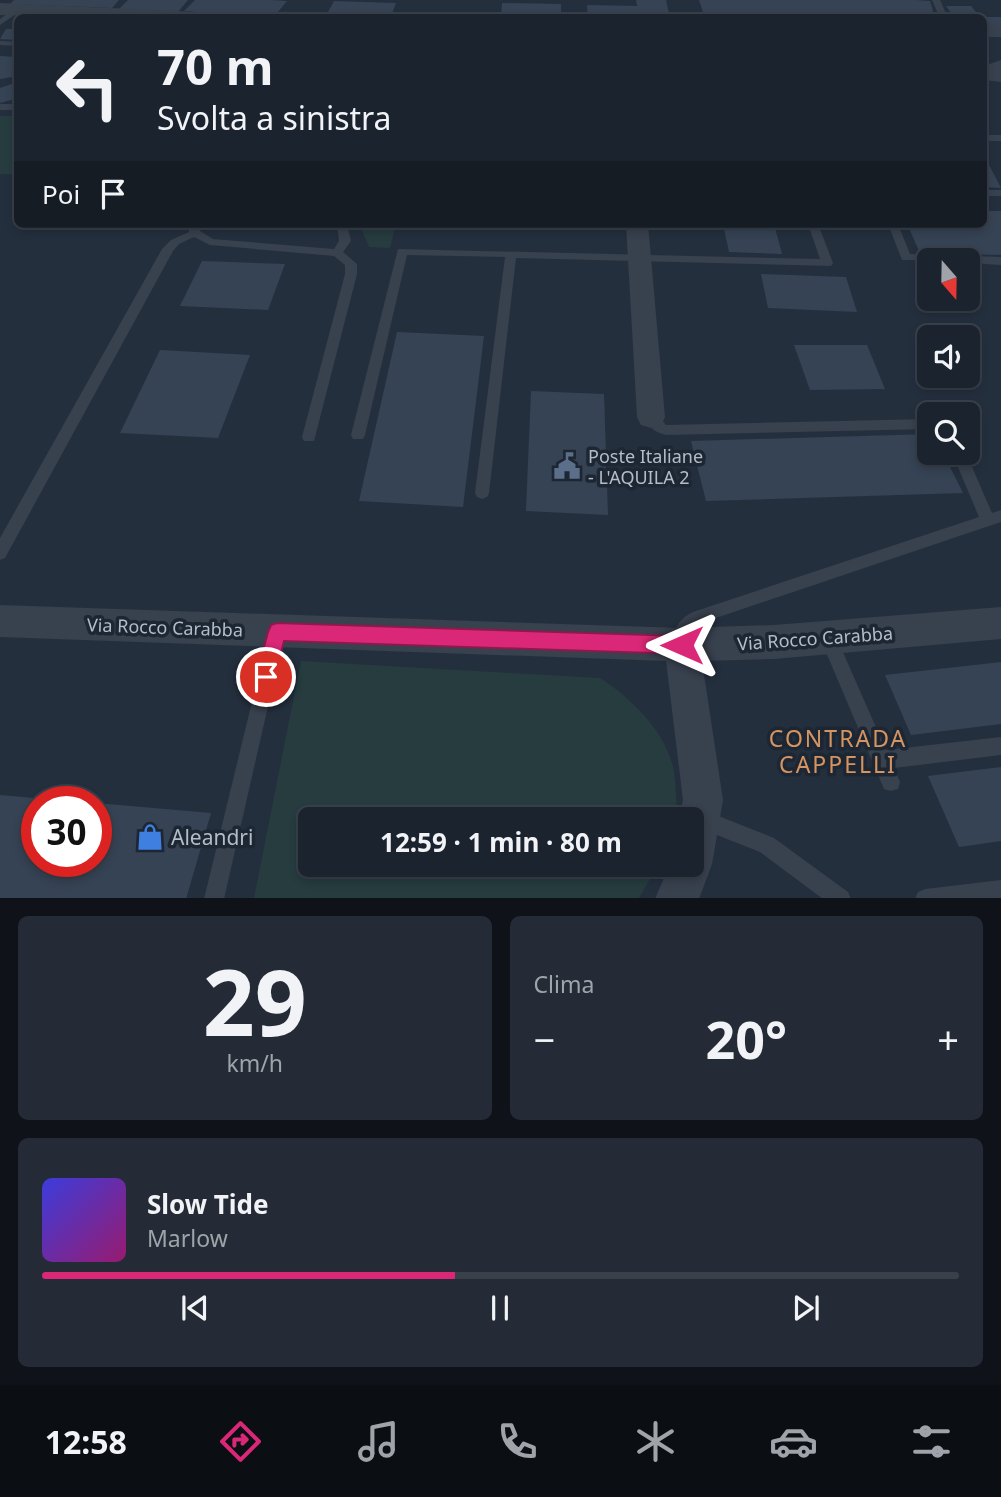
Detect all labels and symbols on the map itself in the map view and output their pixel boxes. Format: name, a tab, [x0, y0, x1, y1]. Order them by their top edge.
north arrow	[917, 248, 980, 312]
place label: Poste Italiane - L'AQUILA 2	[588, 444, 703, 489]
public building icon: Poste Italiane - L'AQUILA 2	[552, 451, 582, 481]
position arrow	[645, 608, 719, 682]
street label: Via Rocco Carabba	[87, 612, 243, 642]
street label: Via Rocco Carabba	[736, 621, 894, 655]
pin	[236, 647, 296, 707]
district label: CONTRADA CAPPELLI	[769, 722, 907, 780]
speed limit sign: 30	[21, 786, 112, 877]
shop icon: Aleandri	[135, 822, 165, 852]
place label: Aleandri	[171, 823, 253, 851]

